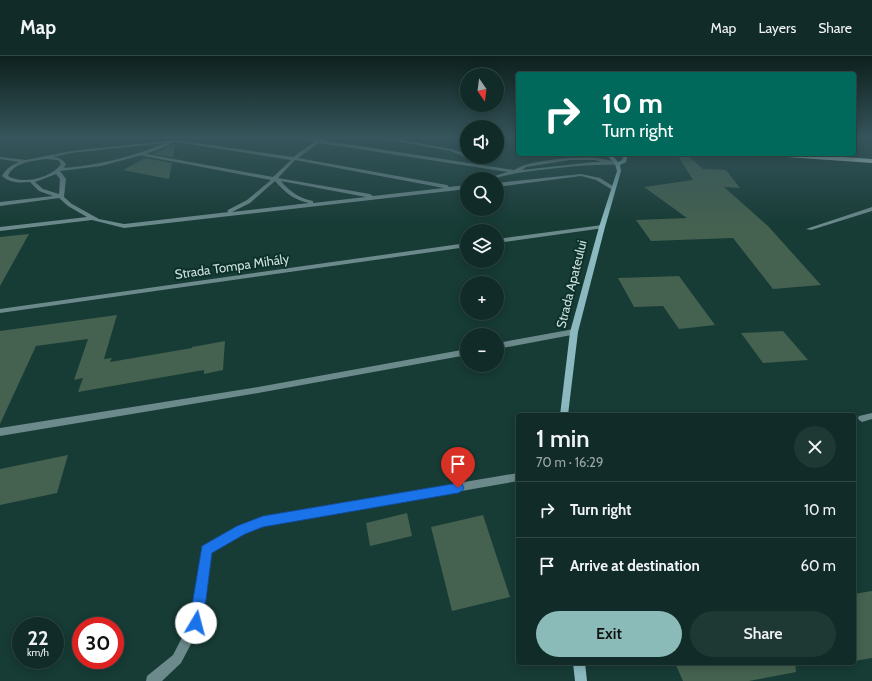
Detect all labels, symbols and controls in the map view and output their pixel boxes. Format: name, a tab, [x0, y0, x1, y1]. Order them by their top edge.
text: Map	[20, 16, 56, 39]
text: Map	[711, 19, 736, 37]
text: Layers	[758, 19, 796, 37]
text: Share	[818, 19, 852, 37]
north arrow	[460, 68, 504, 112]
map controls	[460, 68, 504, 372]
text: 10 m	[602, 86, 663, 120]
icon: right	[536, 88, 588, 140]
button: sound	[460, 120, 504, 164]
text: Turn right	[602, 120, 673, 142]
button: search	[460, 172, 504, 216]
button: layers	[460, 224, 504, 268]
street label: Strada Apateului	[552, 238, 590, 330]
street label: Strada Tompa Mihály	[174, 250, 291, 282]
button: +	[460, 276, 504, 320]
button: −	[460, 328, 504, 372]
text: 1 min	[536, 424, 590, 453]
button: close	[794, 426, 836, 468]
pin	[441, 447, 475, 488]
icon: arrive	[447, 453, 469, 475]
text: 70 m · 16:29	[536, 454, 603, 470]
icon: right	[536, 499, 558, 521]
text: Turn right	[570, 501, 631, 519]
text: 10 m	[804, 501, 836, 519]
icon: arrive	[536, 555, 558, 577]
text: Arrive at destination	[570, 557, 700, 575]
text: 60 m	[800, 557, 836, 575]
position arrow	[175, 602, 217, 644]
button: Exit	[536, 611, 682, 657]
button: Share	[690, 611, 836, 657]
speed limit sign: 30	[72, 617, 124, 669]
text: 22	[27, 626, 49, 650]
text: km/h	[27, 646, 49, 659]

